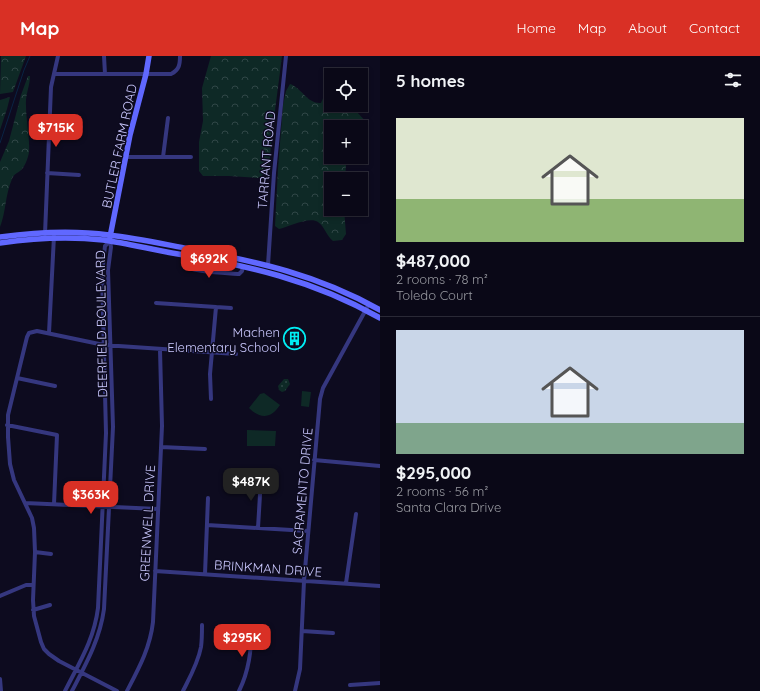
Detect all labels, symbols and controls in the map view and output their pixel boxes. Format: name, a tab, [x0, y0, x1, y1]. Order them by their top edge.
text: Map	[20, 16, 59, 40]
text: Home	[517, 19, 556, 37]
text: Map	[578, 19, 606, 37]
text: About	[628, 19, 667, 37]
text: Contact	[689, 19, 740, 37]
map controls	[324, 68, 368, 216]
button: locate	[324, 68, 368, 112]
icon: filters	[722, 69, 744, 91]
text: 5 homes	[396, 70, 465, 91]
street label: BUTLER FARM ROAD	[98, 82, 140, 210]
street label: TARRANT ROAD	[254, 110, 278, 210]
pin: $715K	[28, 114, 84, 148]
text: $715K	[38, 119, 74, 135]
button: +	[324, 120, 368, 164]
icon: home	[534, 144, 606, 216]
button: −	[324, 172, 368, 216]
pin: $692K	[181, 245, 237, 279]
street label: DEERFIELD BOULEVARD	[92, 250, 110, 398]
text: $692K	[190, 250, 228, 266]
text: $487,000	[396, 250, 470, 271]
text: 2 rooms · 78 m²	[396, 271, 488, 287]
text: Toledo Court	[396, 287, 473, 303]
place label: Machen Elementary School	[167, 324, 280, 355]
building icon: Machen Elementary School	[282, 326, 308, 352]
icon: home	[534, 356, 606, 428]
street label: SACRAMENTO DRIVE	[288, 427, 316, 555]
text: $295,000	[396, 462, 471, 483]
street label: GREENWELL DRIVE	[136, 464, 158, 582]
pin: $487K	[223, 468, 279, 502]
text: $487K	[232, 473, 270, 489]
pin: $363K	[63, 481, 119, 515]
text: 2 rooms · 56 m²	[396, 483, 488, 499]
text: $363K	[72, 486, 110, 502]
text: Santa Clara Drive	[396, 499, 501, 515]
street label: BRINKMAN DRIVE	[213, 556, 323, 580]
pin: $295K	[214, 624, 270, 658]
text: $295K	[223, 629, 261, 645]

